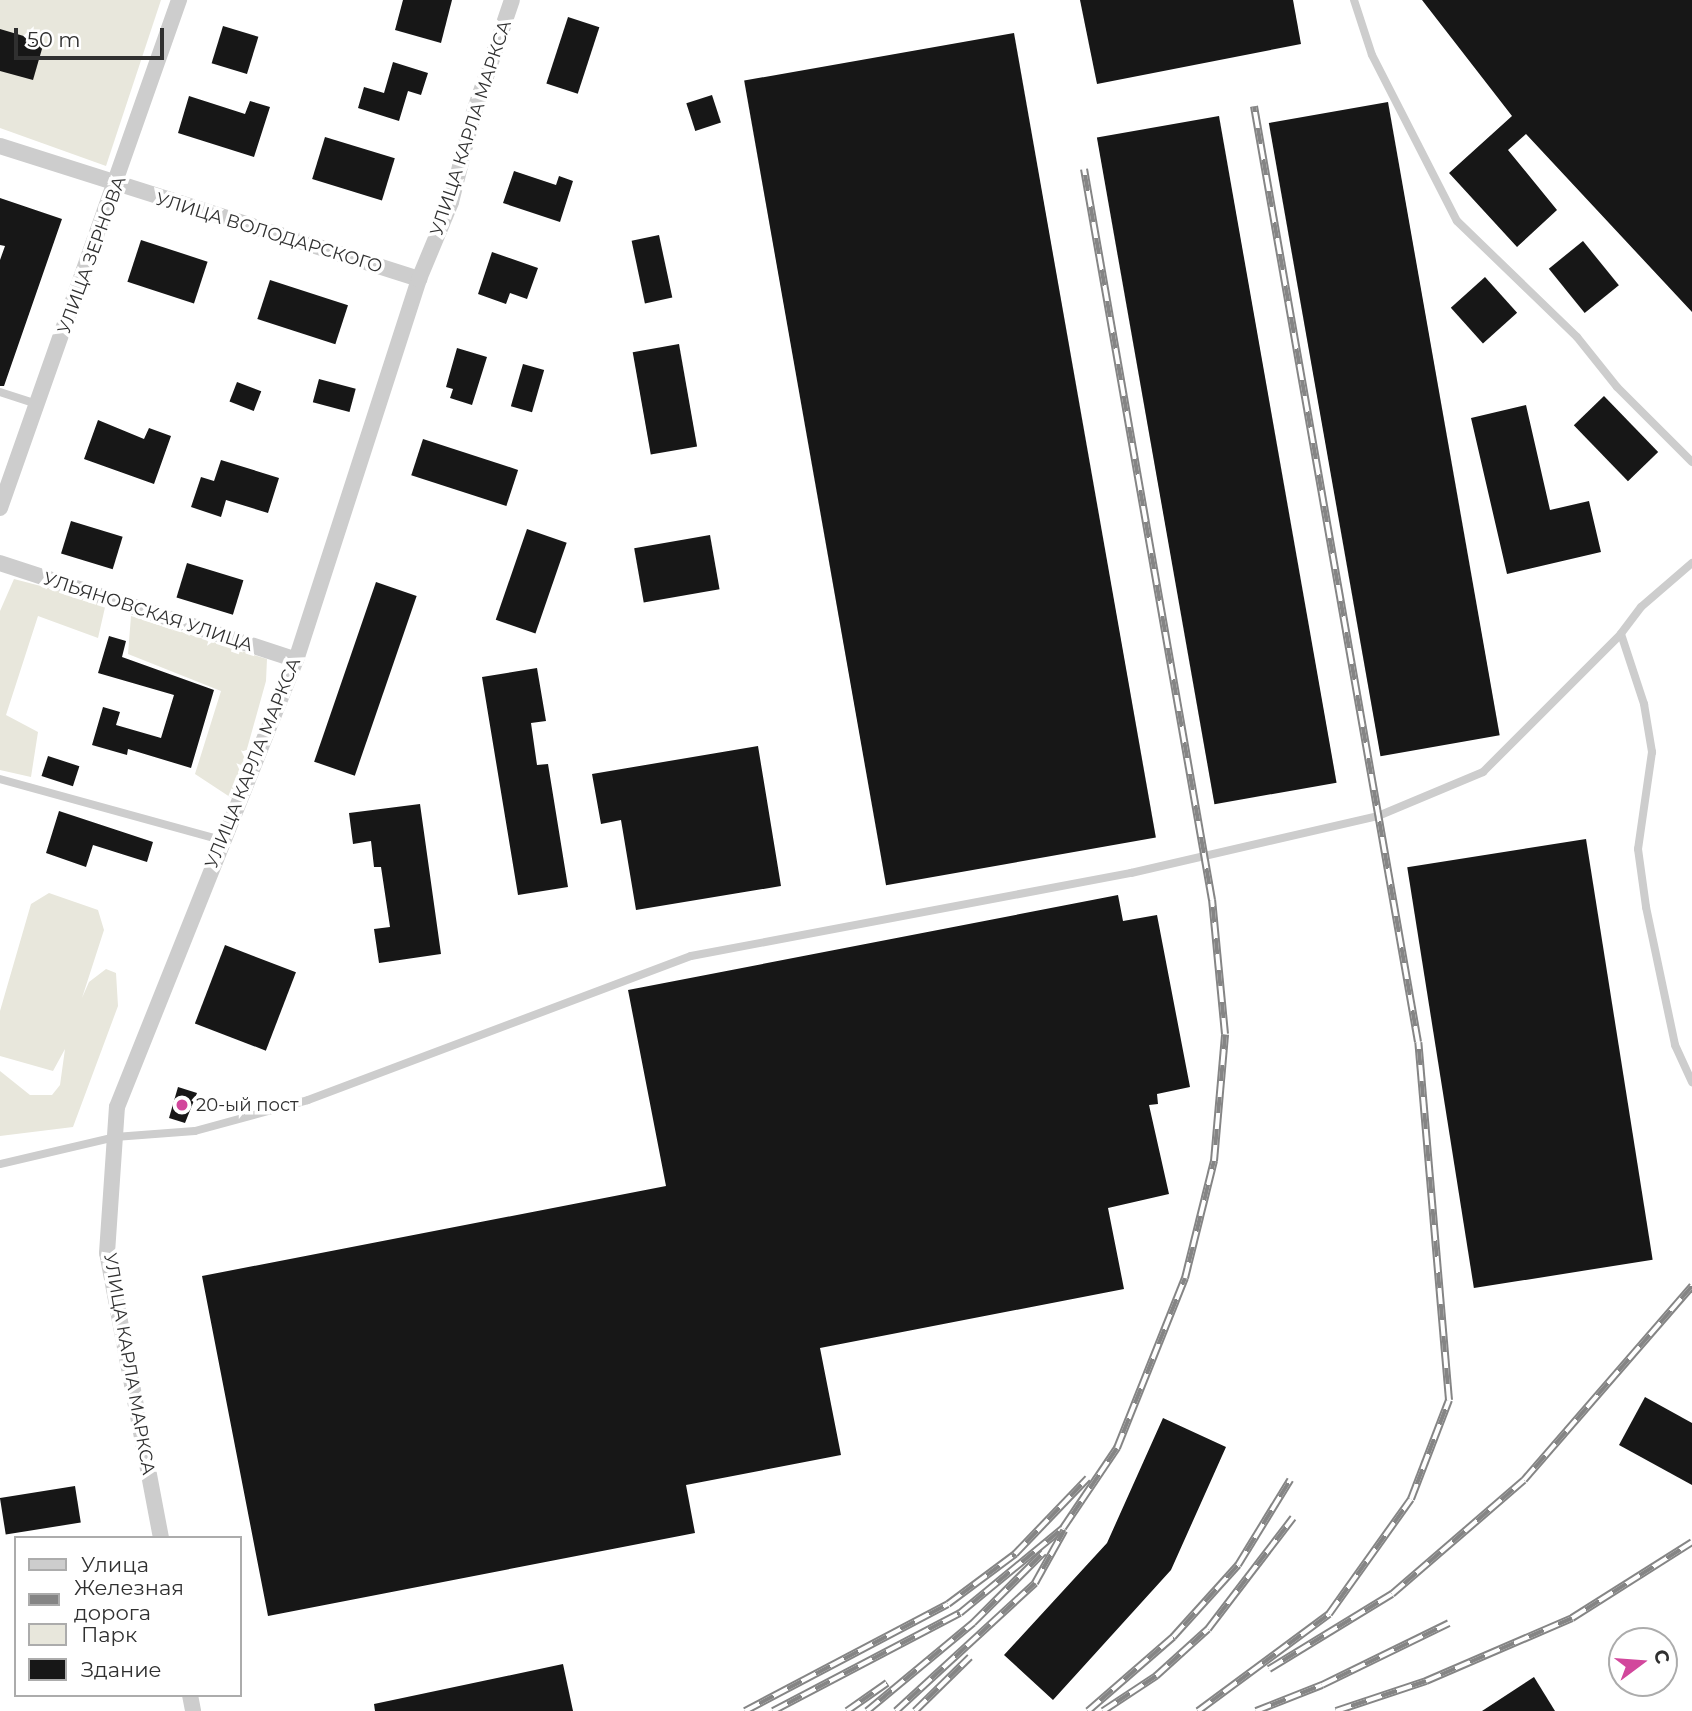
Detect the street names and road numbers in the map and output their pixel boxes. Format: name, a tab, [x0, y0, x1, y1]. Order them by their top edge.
street label: УЛИЦА КАРЛА МАРКСА	[426, 18, 516, 238]
street label: УЛИЦА ЗЕРНОВА	[53, 173, 131, 337]
street label: УЛИЦА ВОЛОДАРСКОГО	[153, 188, 385, 278]
street label: УЛЬЯНОВСКАЯ УЛИЦА	[40, 568, 256, 656]
street label: УЛИЦА КАРЛА МАРКСА	[201, 655, 305, 871]
street label: УЛИЦА КАРЛА МАРКСА	[99, 1251, 159, 1477]

